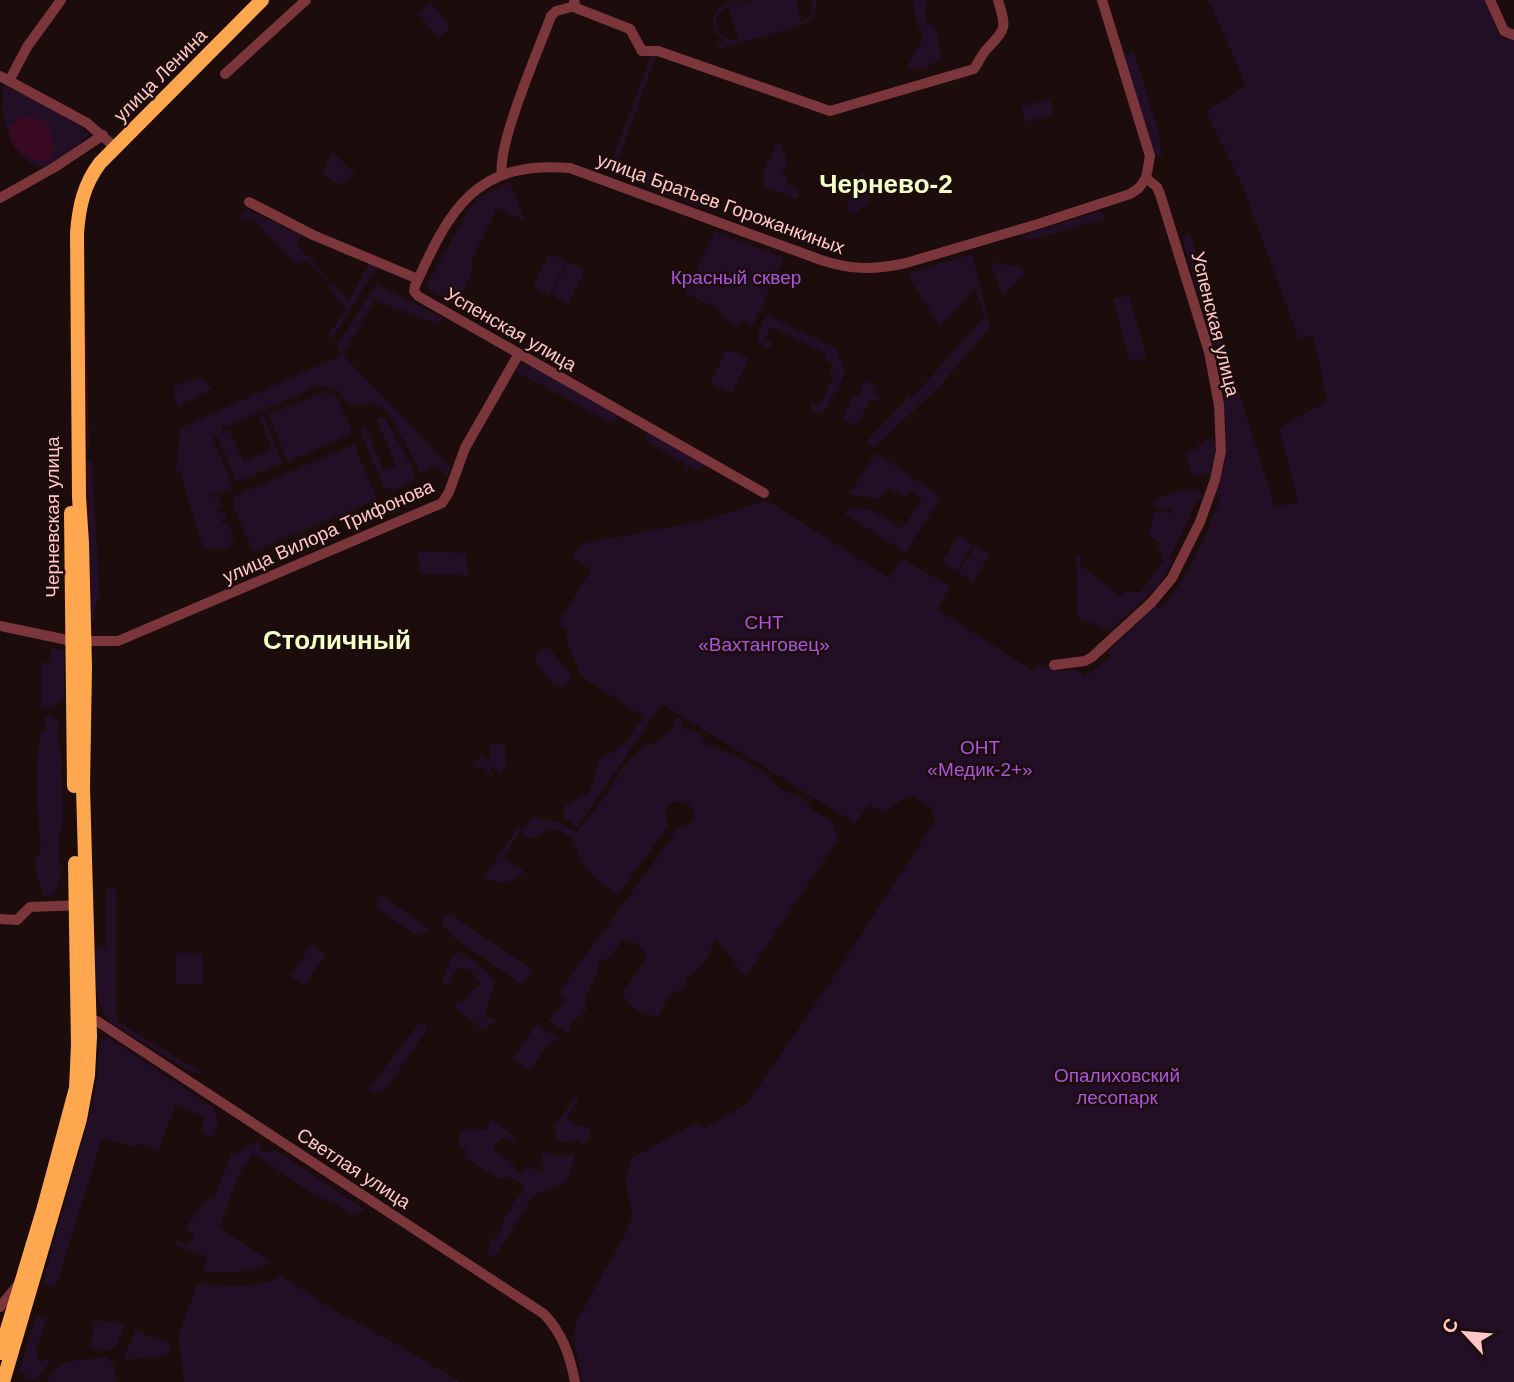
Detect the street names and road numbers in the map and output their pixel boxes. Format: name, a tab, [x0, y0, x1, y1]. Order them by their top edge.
street label: улица Ленина	[110, 24, 211, 126]
street label: улица Братьев Горожанкиных	[594, 149, 848, 258]
street label: Успенская улица	[1187, 250, 1244, 399]
street label: Успенская улица	[441, 283, 581, 376]
street label: Черневская улица	[42, 436, 63, 598]
street label: улица Вилора Трифонова	[220, 475, 437, 588]
street label: Светлая улица	[293, 1124, 415, 1213]

